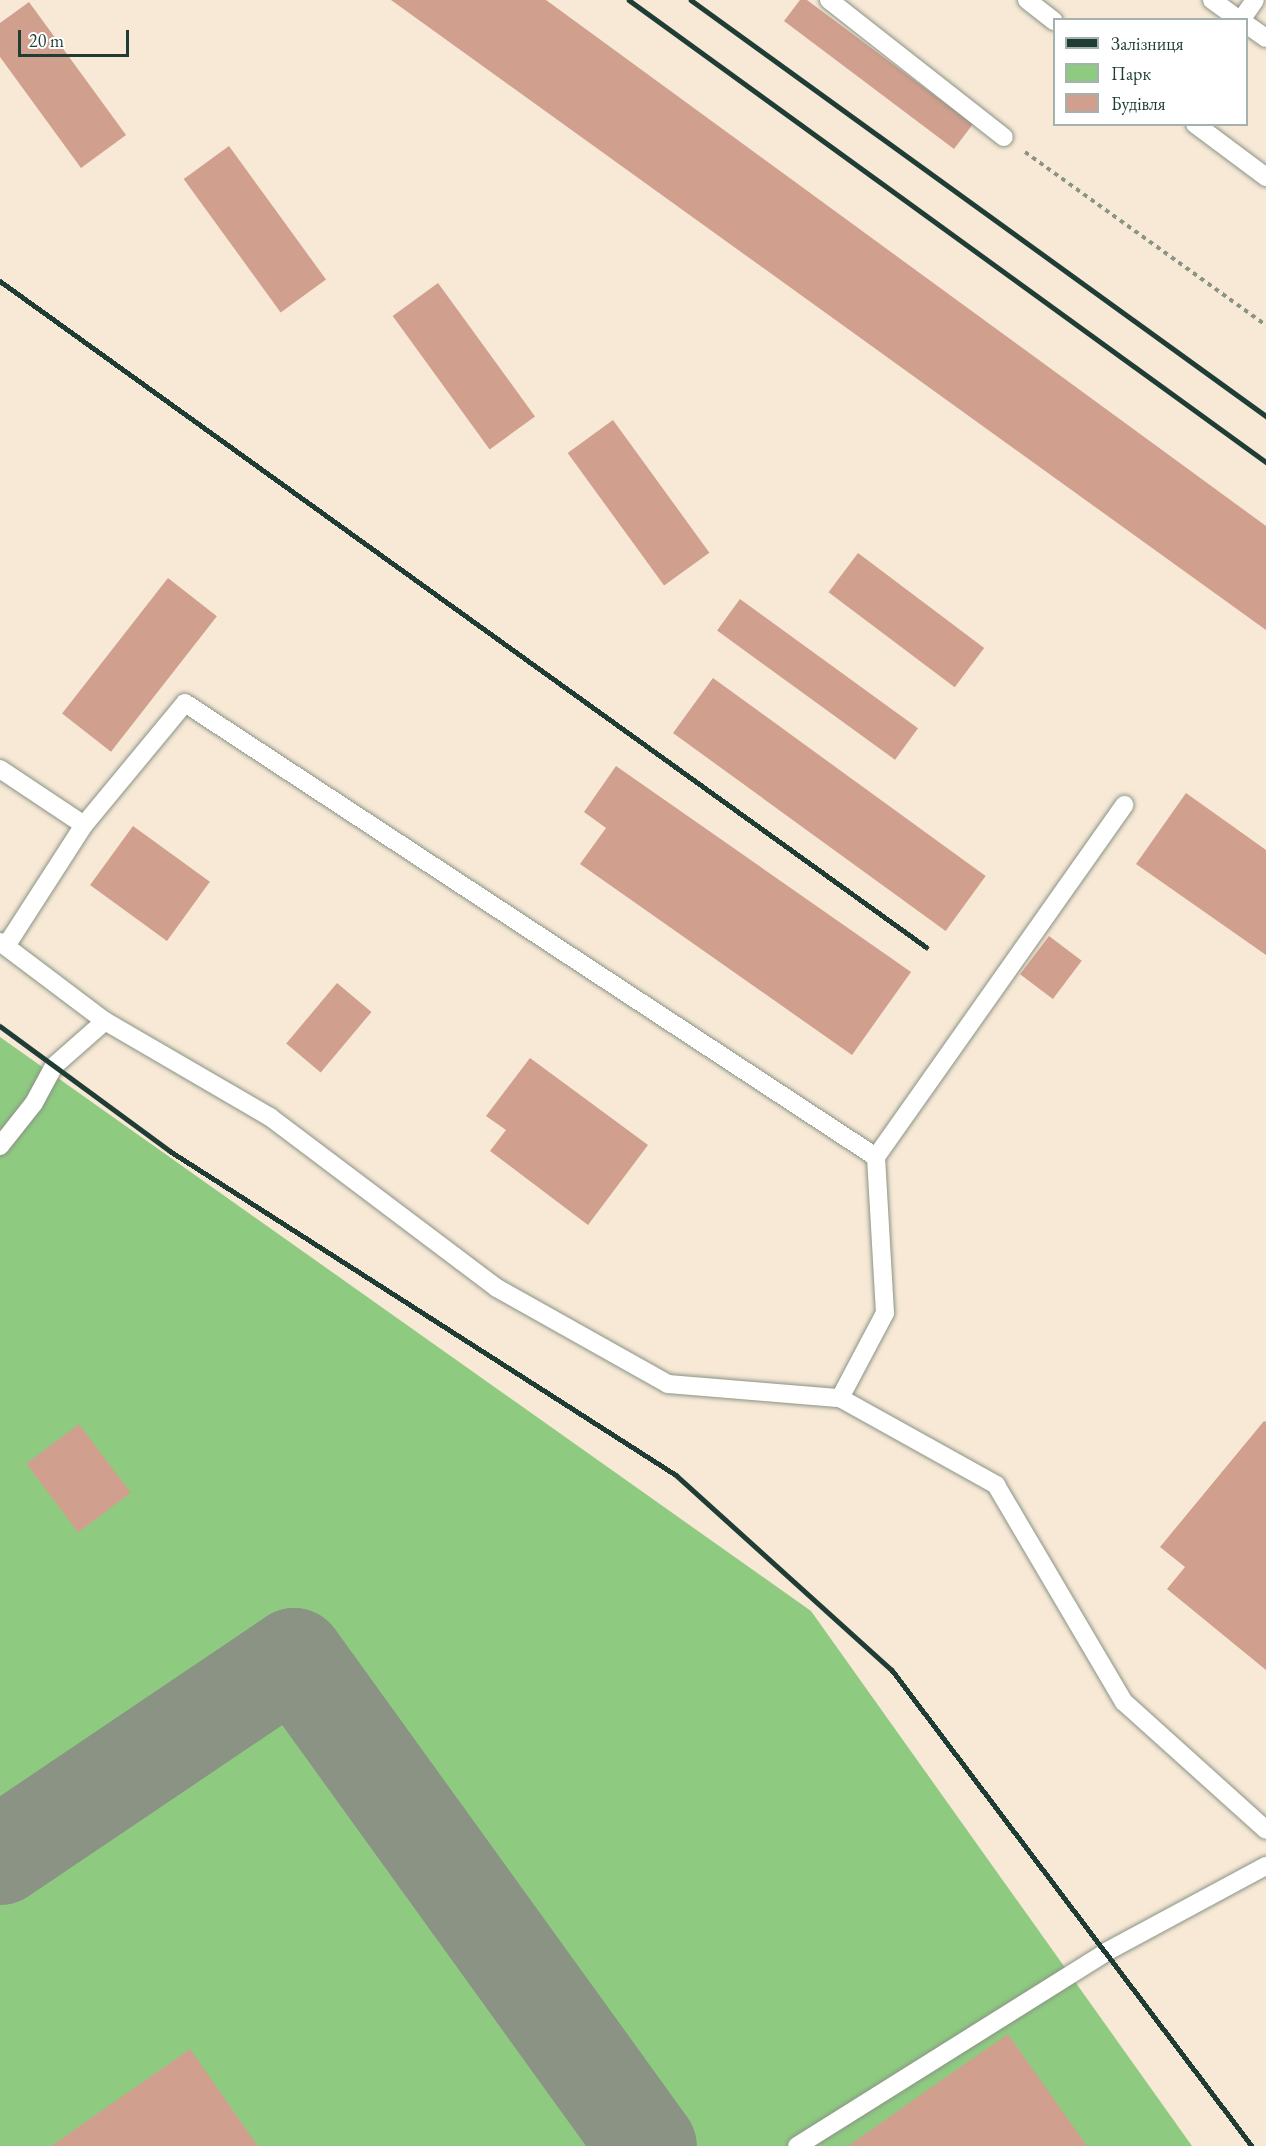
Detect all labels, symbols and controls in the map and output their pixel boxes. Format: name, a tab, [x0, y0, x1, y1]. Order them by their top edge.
scale bar	[21, 18, 132, 56]
legend	[1053, 18, 1248, 126]
text: 20 m	[29, 29, 64, 52]
text: Залізниця	[1111, 32, 1184, 55]
text: Парк	[1111, 62, 1151, 85]
text: Будівля	[1111, 92, 1166, 115]

